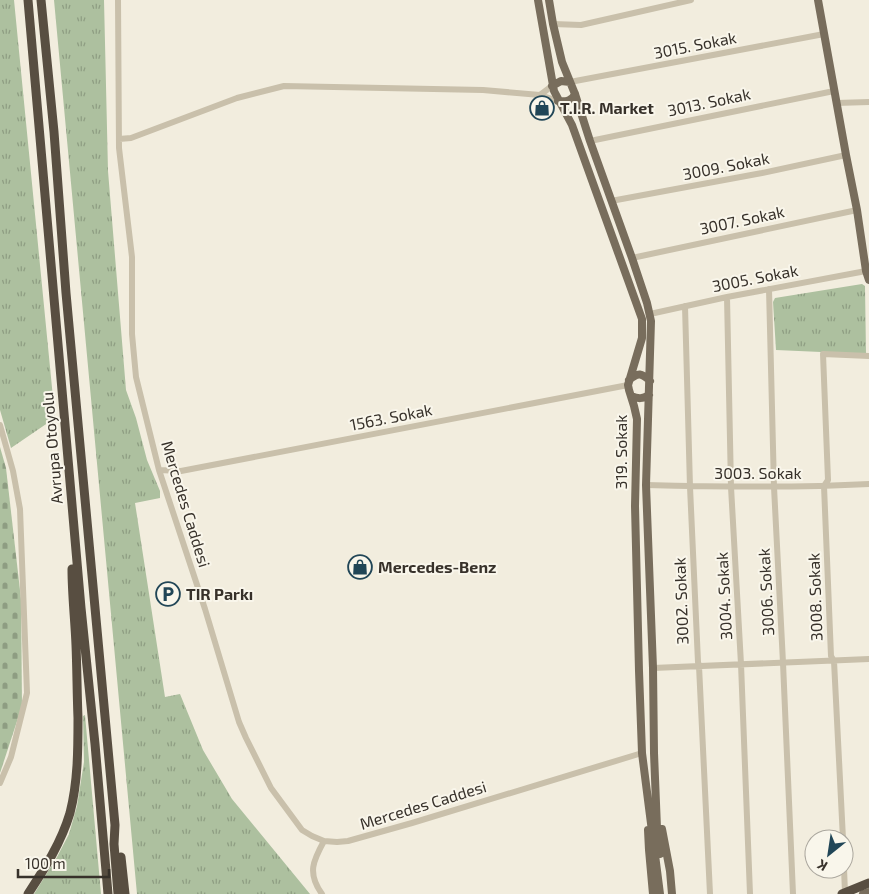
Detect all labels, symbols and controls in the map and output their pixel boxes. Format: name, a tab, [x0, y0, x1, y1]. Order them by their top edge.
street label: 3015. Sokak	[652, 27, 738, 62]
street label: 3013. Sokak	[666, 83, 752, 120]
shop icon: T.I.R. Market	[529, 95, 555, 121]
place label: T.I.R. Market	[560, 98, 654, 117]
street label: 3009. Sokak	[681, 148, 771, 183]
street label: 3007. Sokak	[698, 201, 786, 238]
street label: 3005. Sokak	[710, 260, 799, 295]
street label: Avrupa Otoyolu	[37, 391, 66, 505]
street label: 1563. Sokak	[348, 399, 434, 434]
street label: 319. Sokak	[611, 415, 630, 489]
street label: Mercedes Caddesi	[158, 438, 215, 570]
street label: 3003. Sokak	[714, 463, 802, 482]
street label: 3006. Sokak	[754, 548, 777, 636]
street label: 3004. Sokak	[712, 551, 735, 641]
street label: 3008. Sokak	[803, 553, 826, 641]
shop icon: Mercedes-Benz	[347, 554, 373, 580]
place label: Mercedes-Benz	[378, 557, 496, 576]
street label: 3002. Sokak	[669, 557, 692, 645]
parking icon: TIR Parkı	[155, 581, 181, 607]
place label: TIR Parkı	[186, 584, 253, 603]
street label: Mercedes Caddesi	[357, 776, 489, 833]
north arrow	[804, 829, 854, 879]
scale bar	[18, 846, 109, 878]
text: 100 m	[25, 854, 66, 872]
text: K	[814, 856, 830, 875]

